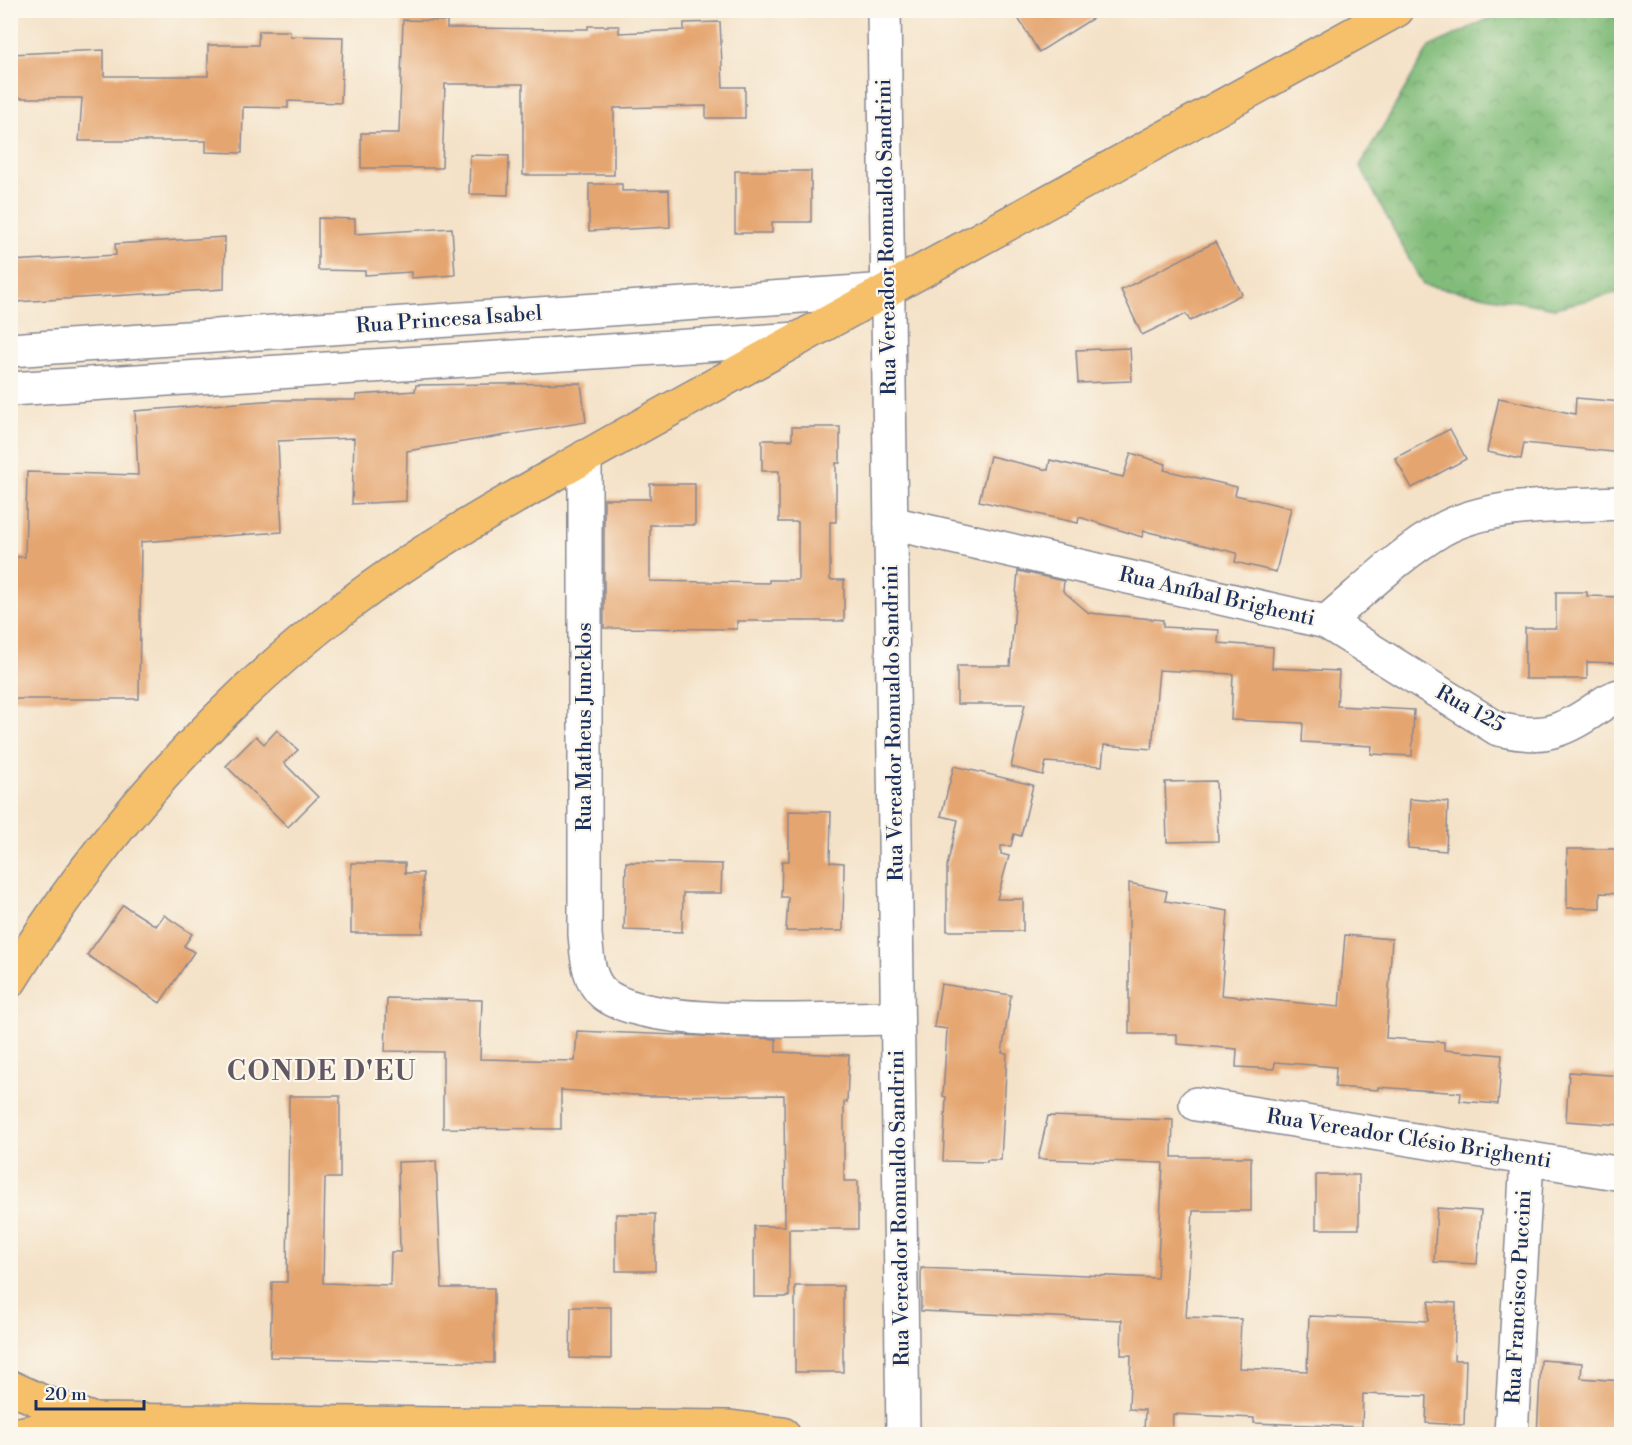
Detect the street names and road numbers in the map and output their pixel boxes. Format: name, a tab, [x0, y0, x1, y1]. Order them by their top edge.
street label: Rua Vereador Romualdo Sandrini	[871, 78, 903, 396]
street label: Rua Princesa Isabel	[355, 301, 543, 339]
street label: Rua Aníbal Brighenti	[1116, 562, 1318, 632]
street label: Rua Vereador Romualdo Sandrini	[878, 564, 910, 882]
street label: Rua Matheus Juncklos	[572, 622, 598, 832]
street label: Rua 125	[1431, 680, 1509, 738]
street label: Rua Vereador Romualdo Sandrini	[884, 1049, 916, 1367]
street label: Rua Vereador Clésio Brighenti	[1265, 1104, 1553, 1174]
street label: Rua Francisco Puccini	[1500, 1189, 1538, 1405]

